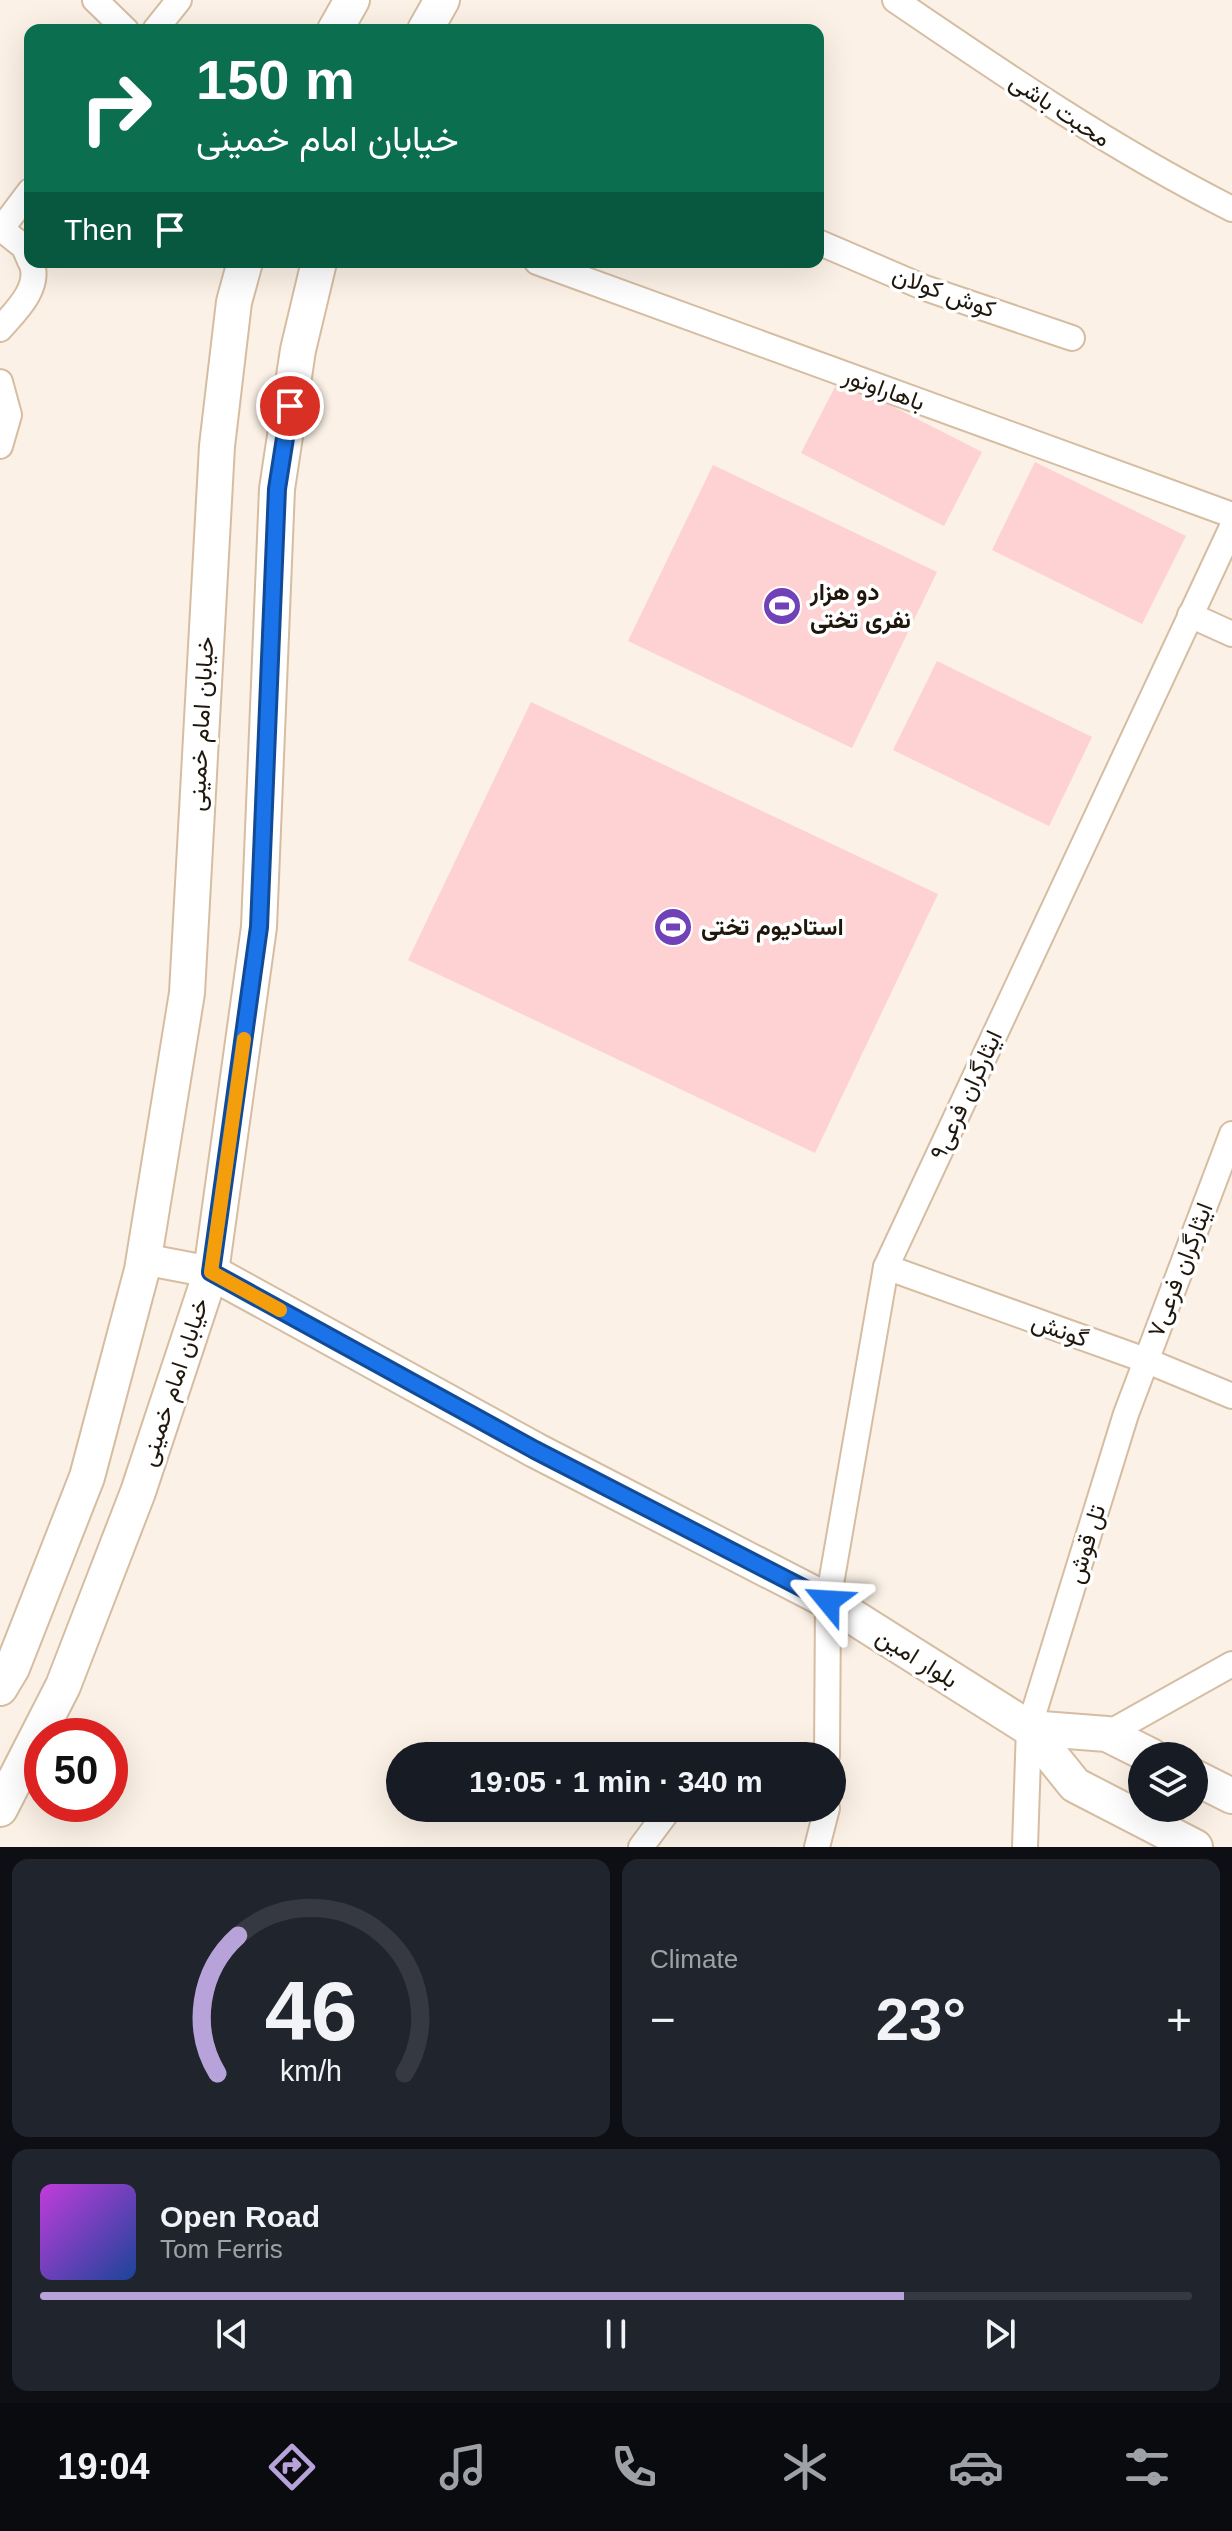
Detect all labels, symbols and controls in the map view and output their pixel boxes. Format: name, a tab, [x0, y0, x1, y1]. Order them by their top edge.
text: 150 m	[196, 48, 355, 111]
icon: right	[64, 56, 168, 160]
street label: محبت باشی	[1004, 67, 1116, 153]
text: خیابان امام خمینی	[196, 118, 459, 159]
icon: arrive	[148, 208, 192, 252]
text: Then	[64, 213, 132, 246]
street label: کوش کولان	[888, 260, 999, 324]
street label: باهاراونور	[838, 361, 929, 418]
pin	[256, 372, 324, 440]
icon: arrive	[268, 384, 312, 428]
place label: دو هزار نفری تختی	[809, 578, 911, 635]
sports icon: دو هزار نفری تختی	[761, 585, 803, 627]
street label: خیابان امام خمینی	[182, 636, 222, 812]
sports icon: استادیوم تختی	[652, 906, 694, 948]
place label: استادیوم تختی	[701, 913, 844, 943]
street label: ایثارگران فرعی۹	[924, 1026, 1009, 1164]
street label: ایثارگران فرعی۷	[1142, 1199, 1219, 1342]
street label: خیابان امام خمینی	[134, 1294, 216, 1470]
street label: گونش	[1028, 1307, 1092, 1354]
street label: تل قوش	[1061, 1501, 1112, 1587]
position arrow	[786, 1559, 870, 1643]
street label: بلوار امین	[870, 1622, 963, 1695]
speed limit sign: 50	[24, 1718, 128, 1822]
map controls	[1128, 1742, 1208, 1822]
button: layers	[1128, 1742, 1208, 1822]
text: 19:05 · 1 min · 340 m	[469, 1765, 763, 1798]
text: Climate	[650, 1944, 738, 1974]
text: 46	[265, 1965, 357, 2058]
text: 23°	[876, 1986, 966, 2053]
text: −	[650, 1995, 676, 2044]
text: +	[1166, 1995, 1192, 2044]
text: km/h	[280, 2055, 342, 2087]
text: Open Road	[160, 2200, 320, 2233]
text: Tom Ferris	[160, 2234, 283, 2264]
icon: previous	[210, 2312, 254, 2356]
icon: pause	[594, 2312, 638, 2356]
icon: next	[978, 2312, 1022, 2356]
icon: directions	[264, 2439, 320, 2495]
icon: music	[435, 2439, 491, 2495]
icon: phone	[606, 2439, 662, 2495]
icon: climate	[777, 2439, 833, 2495]
icon: car	[948, 2439, 1004, 2495]
icon: filters	[1119, 2439, 1175, 2495]
text: 19:04	[57, 2446, 150, 2487]

